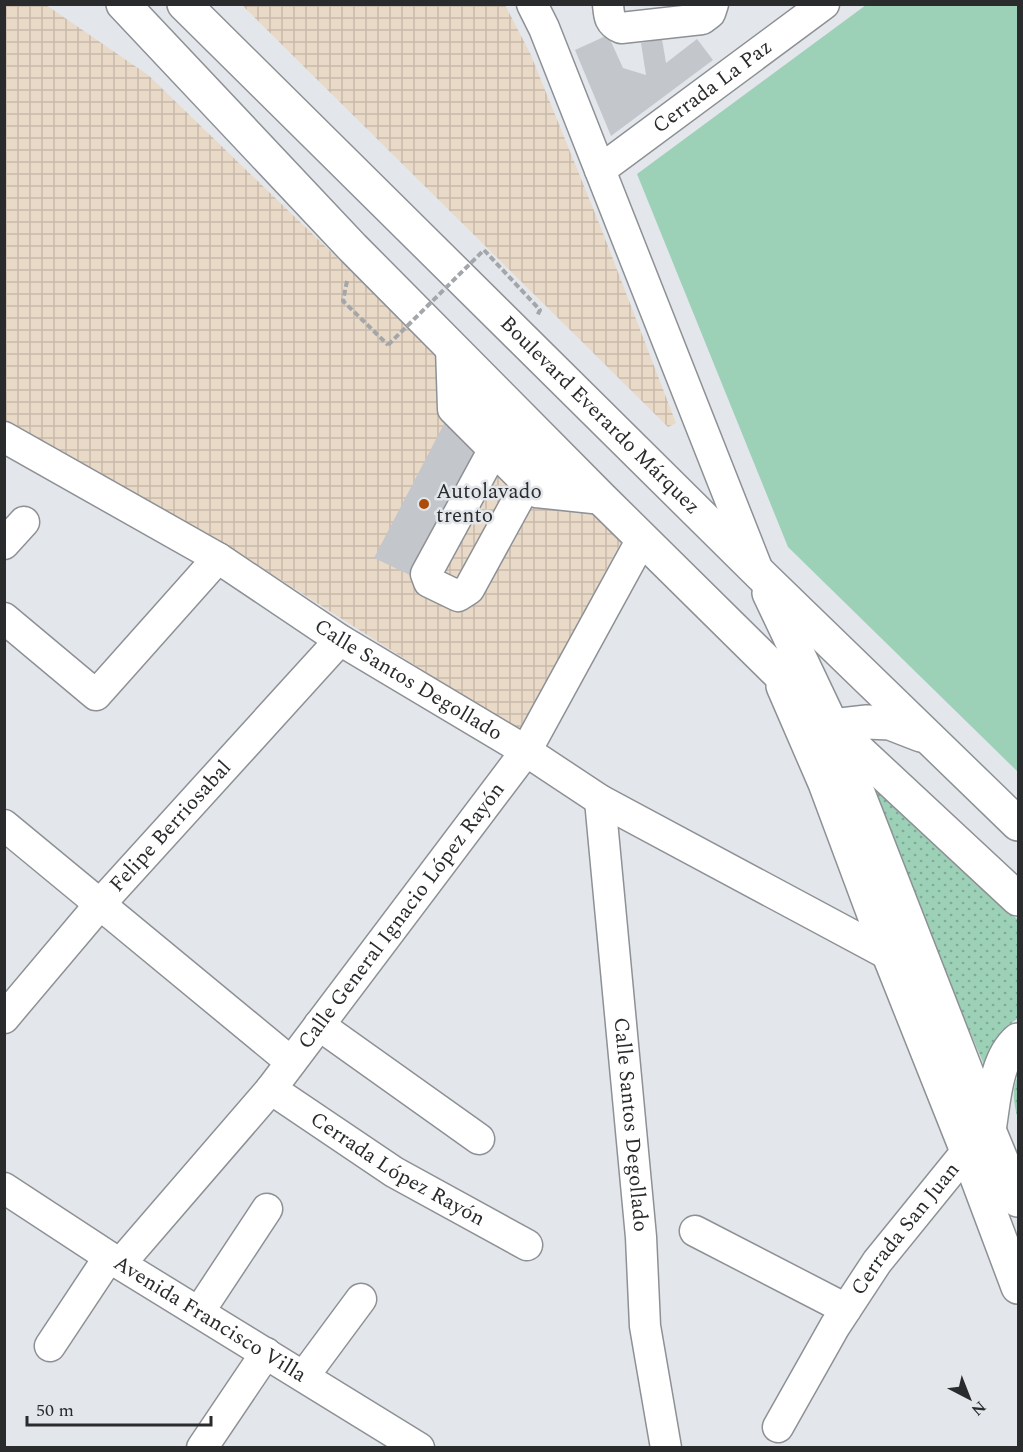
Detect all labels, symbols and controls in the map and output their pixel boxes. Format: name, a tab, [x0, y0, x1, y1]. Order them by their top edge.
street label: Cerrada La Paz	[646, 32, 779, 142]
street label: Boulevard Everardo Márquez	[492, 309, 707, 522]
place label: Autolavado trento	[436, 476, 542, 532]
marker: Autolavado trento	[417, 497, 431, 511]
street label: Calle Santos Degollado	[307, 611, 509, 749]
street label: Felipe Berriosabal	[102, 753, 239, 900]
street label: Calle General Ignacio López Rayón	[290, 776, 513, 1056]
street label: Calle Santos Degollado	[604, 1016, 656, 1233]
street label: Cerrada López Rayón	[303, 1104, 491, 1235]
street label: Cerrada San Juan	[843, 1155, 968, 1302]
street label: Avenida Francisco Villa	[107, 1247, 313, 1391]
north arrow	[939, 1368, 999, 1428]
scale bar	[27, 1389, 212, 1427]
text: N	[965, 1395, 991, 1422]
text: 50 m	[36, 1397, 74, 1424]

